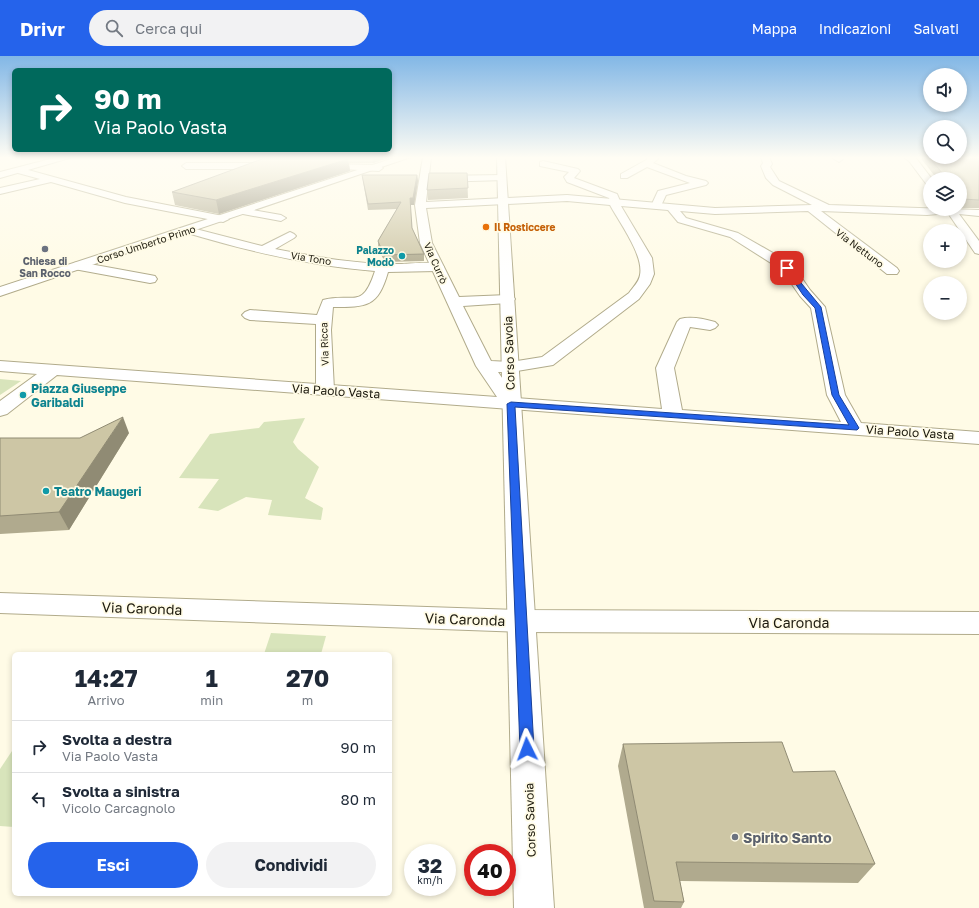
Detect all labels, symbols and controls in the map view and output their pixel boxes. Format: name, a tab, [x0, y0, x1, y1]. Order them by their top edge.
search box	[89, 10, 369, 46]
text: Drivr	[20, 17, 65, 40]
icon: search	[103, 17, 125, 39]
text: Cerca qui	[135, 19, 202, 37]
text: Mappa	[752, 20, 797, 37]
text: Indicazioni	[819, 20, 891, 37]
text: Salvati	[913, 20, 959, 37]
map controls	[923, 68, 967, 320]
button: sound	[923, 68, 967, 112]
text: 90 m	[94, 82, 161, 115]
icon: right	[28, 84, 80, 136]
text: Via Paolo Vasta	[94, 116, 227, 138]
button: search	[923, 120, 967, 164]
button: layers	[923, 172, 967, 216]
place label: Il Rosticcere	[494, 221, 555, 233]
street label: Corso Umberto Primo	[95, 222, 197, 266]
marker: Il Rosticcere	[481, 222, 491, 232]
button: +	[923, 224, 967, 268]
street label: Via Nettuno	[834, 226, 886, 270]
street label: Via Currò	[422, 240, 450, 286]
marker: Chiesa di San Rocco	[40, 244, 50, 254]
place label: Palazzo Modò	[356, 244, 394, 268]
street label: Via Tono	[290, 249, 332, 267]
marker: Palazzo Modò	[397, 251, 407, 261]
pin	[770, 251, 804, 285]
place label: Chiesa di San Rocco	[19, 255, 71, 279]
icon: arrive	[776, 257, 798, 279]
button: −	[923, 276, 967, 320]
street label: Corso Savoia	[500, 316, 518, 390]
street label: Via Ricca	[317, 322, 331, 366]
street label: Via Paolo Vasta	[291, 380, 381, 402]
place label: Piazza Giuseppe Garibaldi	[31, 381, 127, 410]
marker: Piazza Giuseppe Garibaldi	[18, 390, 28, 400]
street label: Via Paolo Vasta	[865, 421, 955, 443]
place label: Teatro Maugeri	[54, 484, 142, 499]
marker: Teatro Maugeri	[41, 486, 51, 496]
street label: Via Caronda	[101, 598, 183, 618]
street label: Via Caronda	[424, 609, 506, 629]
street label: Via Caronda	[749, 614, 829, 631]
text: 14:27	[75, 663, 137, 692]
text: 1	[206, 663, 218, 692]
text: 270	[286, 663, 329, 692]
text: Arrivo	[88, 692, 125, 708]
text: min	[200, 692, 223, 708]
text: m	[302, 692, 313, 708]
position arrow	[506, 728, 548, 770]
text: Svolta a destra	[62, 730, 172, 748]
icon: right	[28, 736, 50, 758]
text: 90 m	[341, 738, 376, 756]
text: Via Paolo Vasta	[62, 748, 158, 764]
text: Svolta a sinistra	[62, 782, 180, 800]
street label: Corso Savoia	[521, 783, 539, 857]
icon: left	[28, 788, 50, 810]
text: 80 m	[341, 790, 376, 808]
text: Vicolo Carcagnolo	[62, 800, 175, 816]
place label: Spirito Santo	[743, 829, 832, 846]
marker: Spirito Santo	[730, 832, 740, 842]
button: Esci	[28, 842, 198, 888]
button: Condividi	[206, 842, 376, 888]
speed limit sign: 40	[464, 844, 516, 896]
text: 32	[418, 853, 442, 877]
text: km/h	[417, 874, 443, 886]

